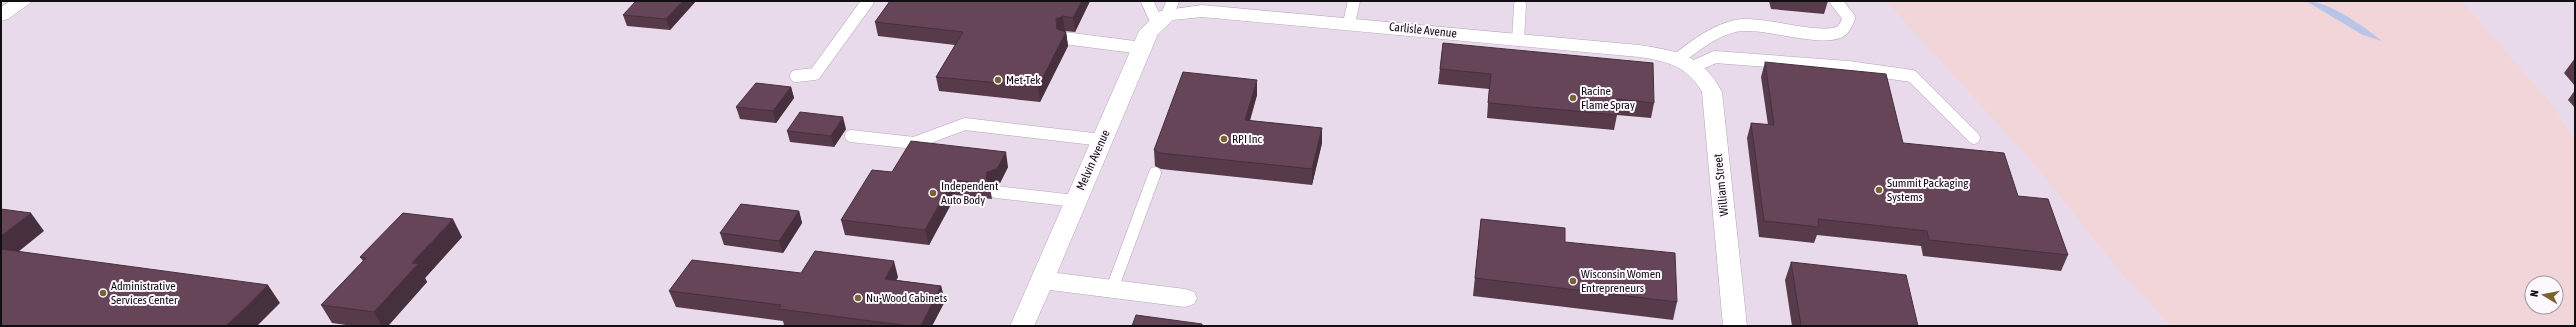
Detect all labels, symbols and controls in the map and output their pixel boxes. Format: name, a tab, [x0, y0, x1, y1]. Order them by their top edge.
street label: Carlisle Avenue	[1388, 19, 1458, 41]
place label: Met-Tek	[1006, 73, 1041, 87]
marker: Met-Tek	[993, 75, 1003, 85]
place label: Racine Flame Spray	[1581, 84, 1635, 112]
marker: Racine Flame Spray	[1568, 93, 1578, 103]
street label: Melvin Avenue	[1073, 127, 1113, 193]
place label: RPI Inc	[1232, 132, 1262, 146]
marker: RPI Inc	[1219, 134, 1229, 144]
street label: William Street	[1711, 153, 1731, 217]
place label: Summit Packaging Systems	[1887, 176, 1969, 204]
place label: Independent Auto Body	[941, 179, 999, 207]
marker: Summit Packaging Systems	[1874, 185, 1884, 195]
marker: Independent Auto Body	[928, 188, 938, 198]
place label: Wisconsin Women Entrepreneurs	[1581, 267, 1661, 295]
north arrow	[2524, 275, 2564, 315]
marker: Wisconsin Women Entrepreneurs	[1568, 276, 1578, 286]
place label: Administrative Services Center	[111, 279, 178, 307]
marker: Administrative Services Center	[98, 288, 108, 298]
text: N	[2528, 289, 2541, 298]
place label: Nu-Wood Cabinets	[866, 291, 947, 305]
marker: Nu-Wood Cabinets	[853, 293, 863, 303]

